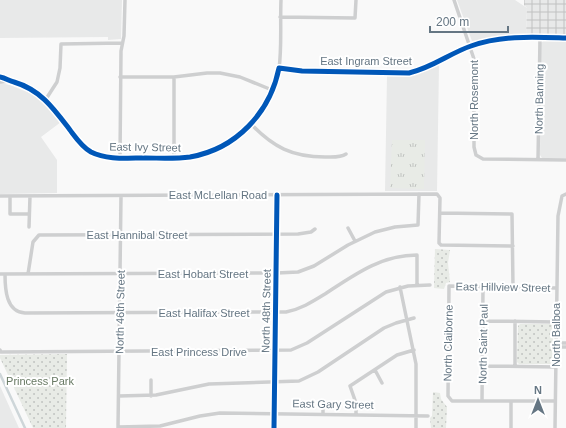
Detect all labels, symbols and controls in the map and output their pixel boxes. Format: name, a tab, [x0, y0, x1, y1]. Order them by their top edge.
scale bar	[430, 8, 508, 34]
text: 200 m	[436, 15, 469, 29]
street label: East Ingram Street	[320, 55, 412, 67]
street label: North Rosemont	[468, 60, 480, 140]
street label: North Banning	[532, 64, 546, 134]
street label: East Ivy Street	[109, 140, 181, 154]
street label: East McLellan Road	[169, 189, 267, 201]
street label: East Hannibal Street	[87, 229, 187, 241]
street label: East Hobart Street	[158, 268, 248, 280]
street label: North 48th Street	[259, 269, 273, 353]
street label: North 46th Street	[113, 270, 127, 354]
street label: East Hillview Street	[456, 280, 550, 294]
street label: North Balboa	[550, 302, 562, 367]
street label: North Claiborne	[441, 304, 455, 382]
street label: North Saint Paul	[476, 304, 490, 384]
street label: East Halifax Street	[158, 307, 250, 319]
street label: East Princess Drive	[151, 346, 247, 358]
park label: Princess Park	[6, 375, 74, 387]
north arrow	[518, 380, 558, 420]
text: N	[534, 384, 542, 396]
street label: East Gary Street	[292, 397, 374, 411]

